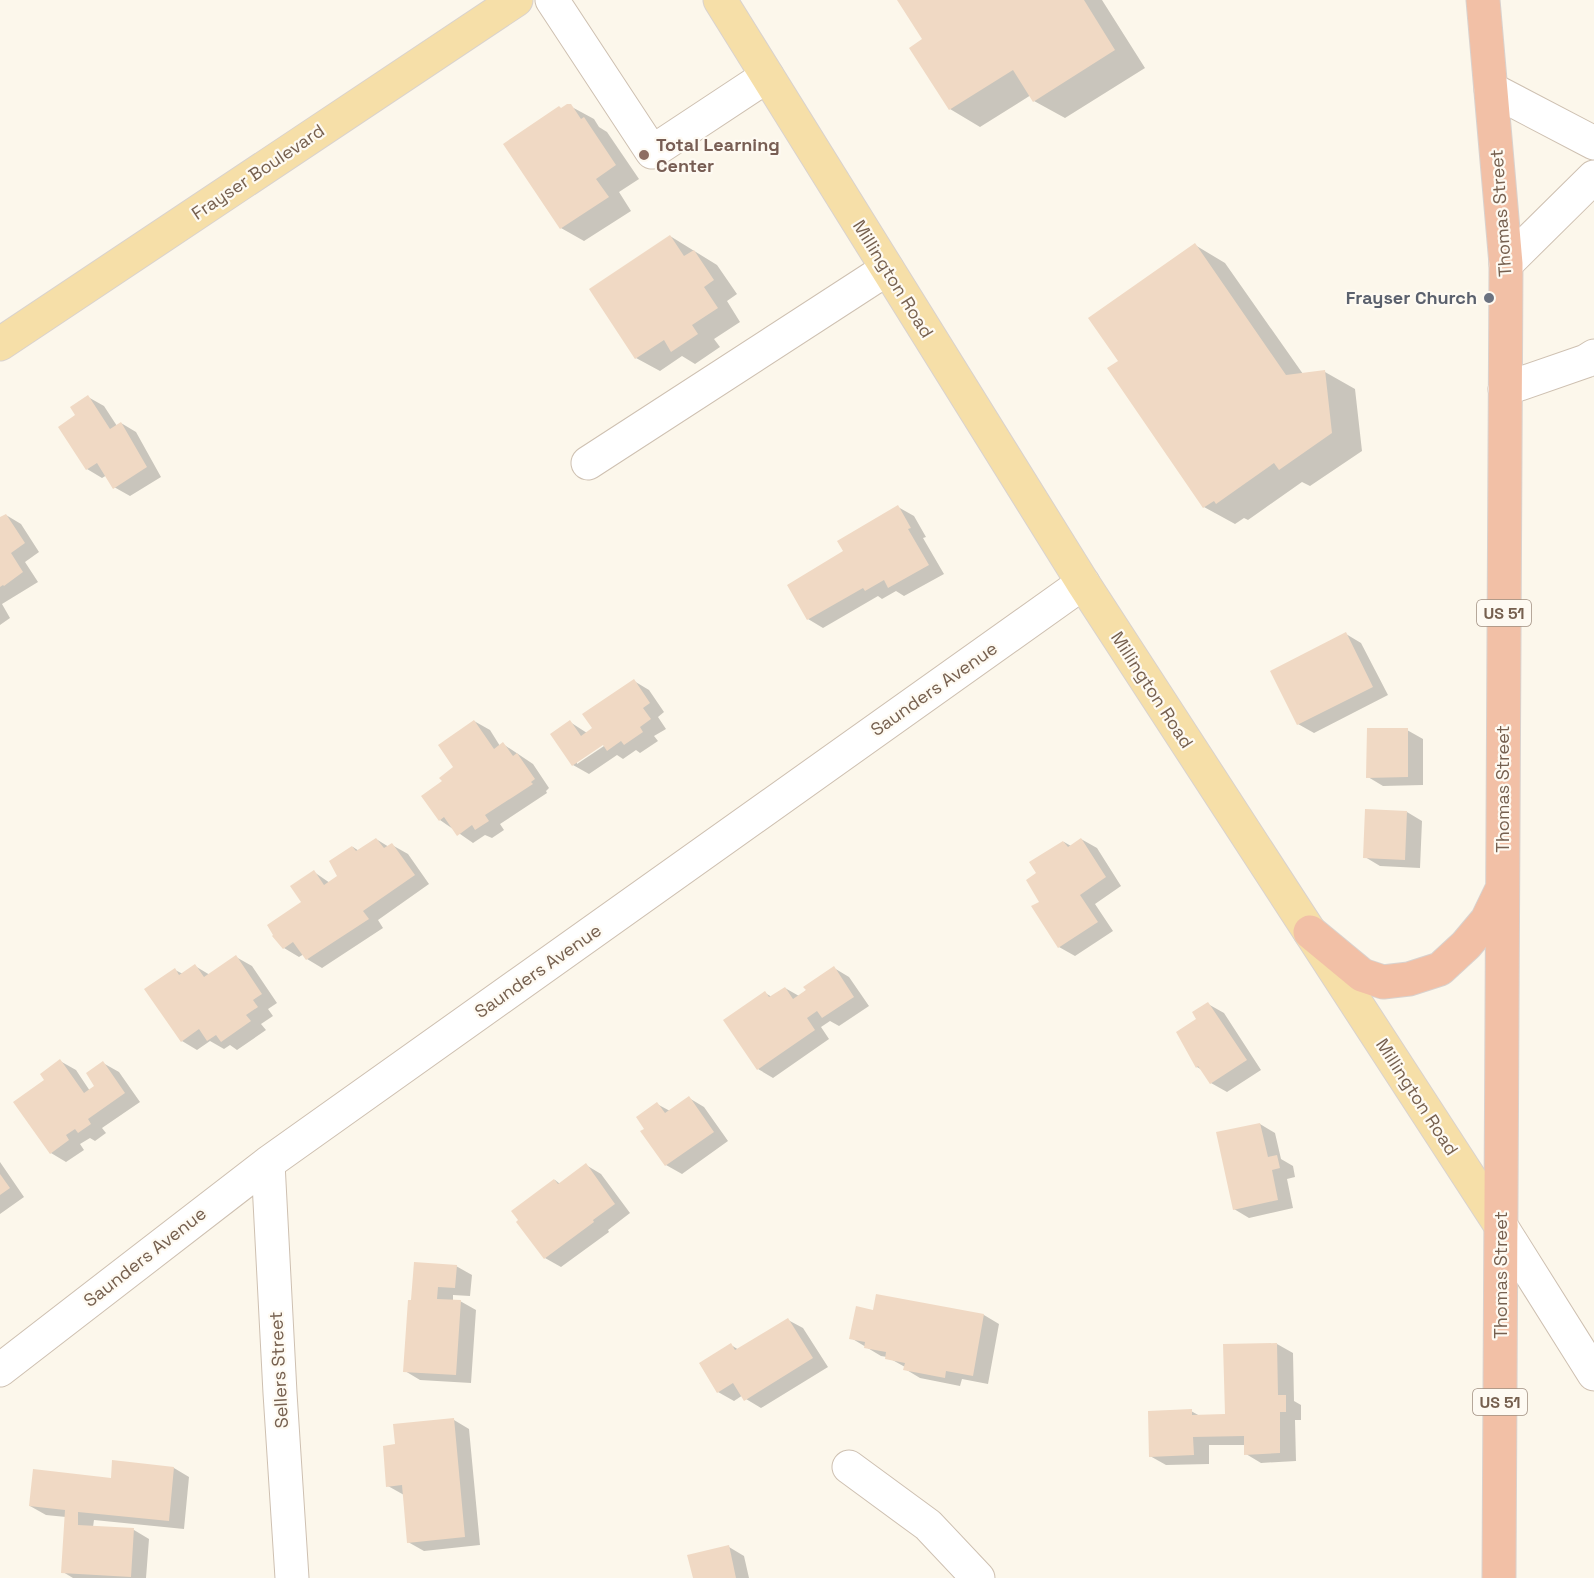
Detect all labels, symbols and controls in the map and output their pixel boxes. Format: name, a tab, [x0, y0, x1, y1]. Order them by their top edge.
street label: Frayser Boulevard	[187, 119, 329, 225]
place label: Total Learning Center	[656, 133, 780, 177]
marker: Total Learning Center	[637, 148, 651, 162]
street label: Thomas Street	[1485, 149, 1516, 277]
street label: Millington Road	[848, 216, 939, 342]
place label: Frayser Church	[1346, 286, 1477, 309]
marker: Frayser Church	[1482, 291, 1496, 305]
road number: US 51	[1477, 600, 1531, 626]
street label: Millington Road	[1106, 627, 1199, 752]
street label: Saunders Avenue	[866, 636, 1002, 741]
street label: Thomas Street	[1491, 725, 1514, 853]
street label: Saunders Avenue	[470, 918, 606, 1023]
street label: Millington Road	[1371, 1034, 1464, 1159]
street label: Saunders Avenue	[79, 1202, 211, 1312]
street label: Thomas Street	[1489, 1211, 1512, 1339]
street label: Sellers Street	[264, 1311, 293, 1429]
road number: US 51	[1473, 1389, 1527, 1415]

